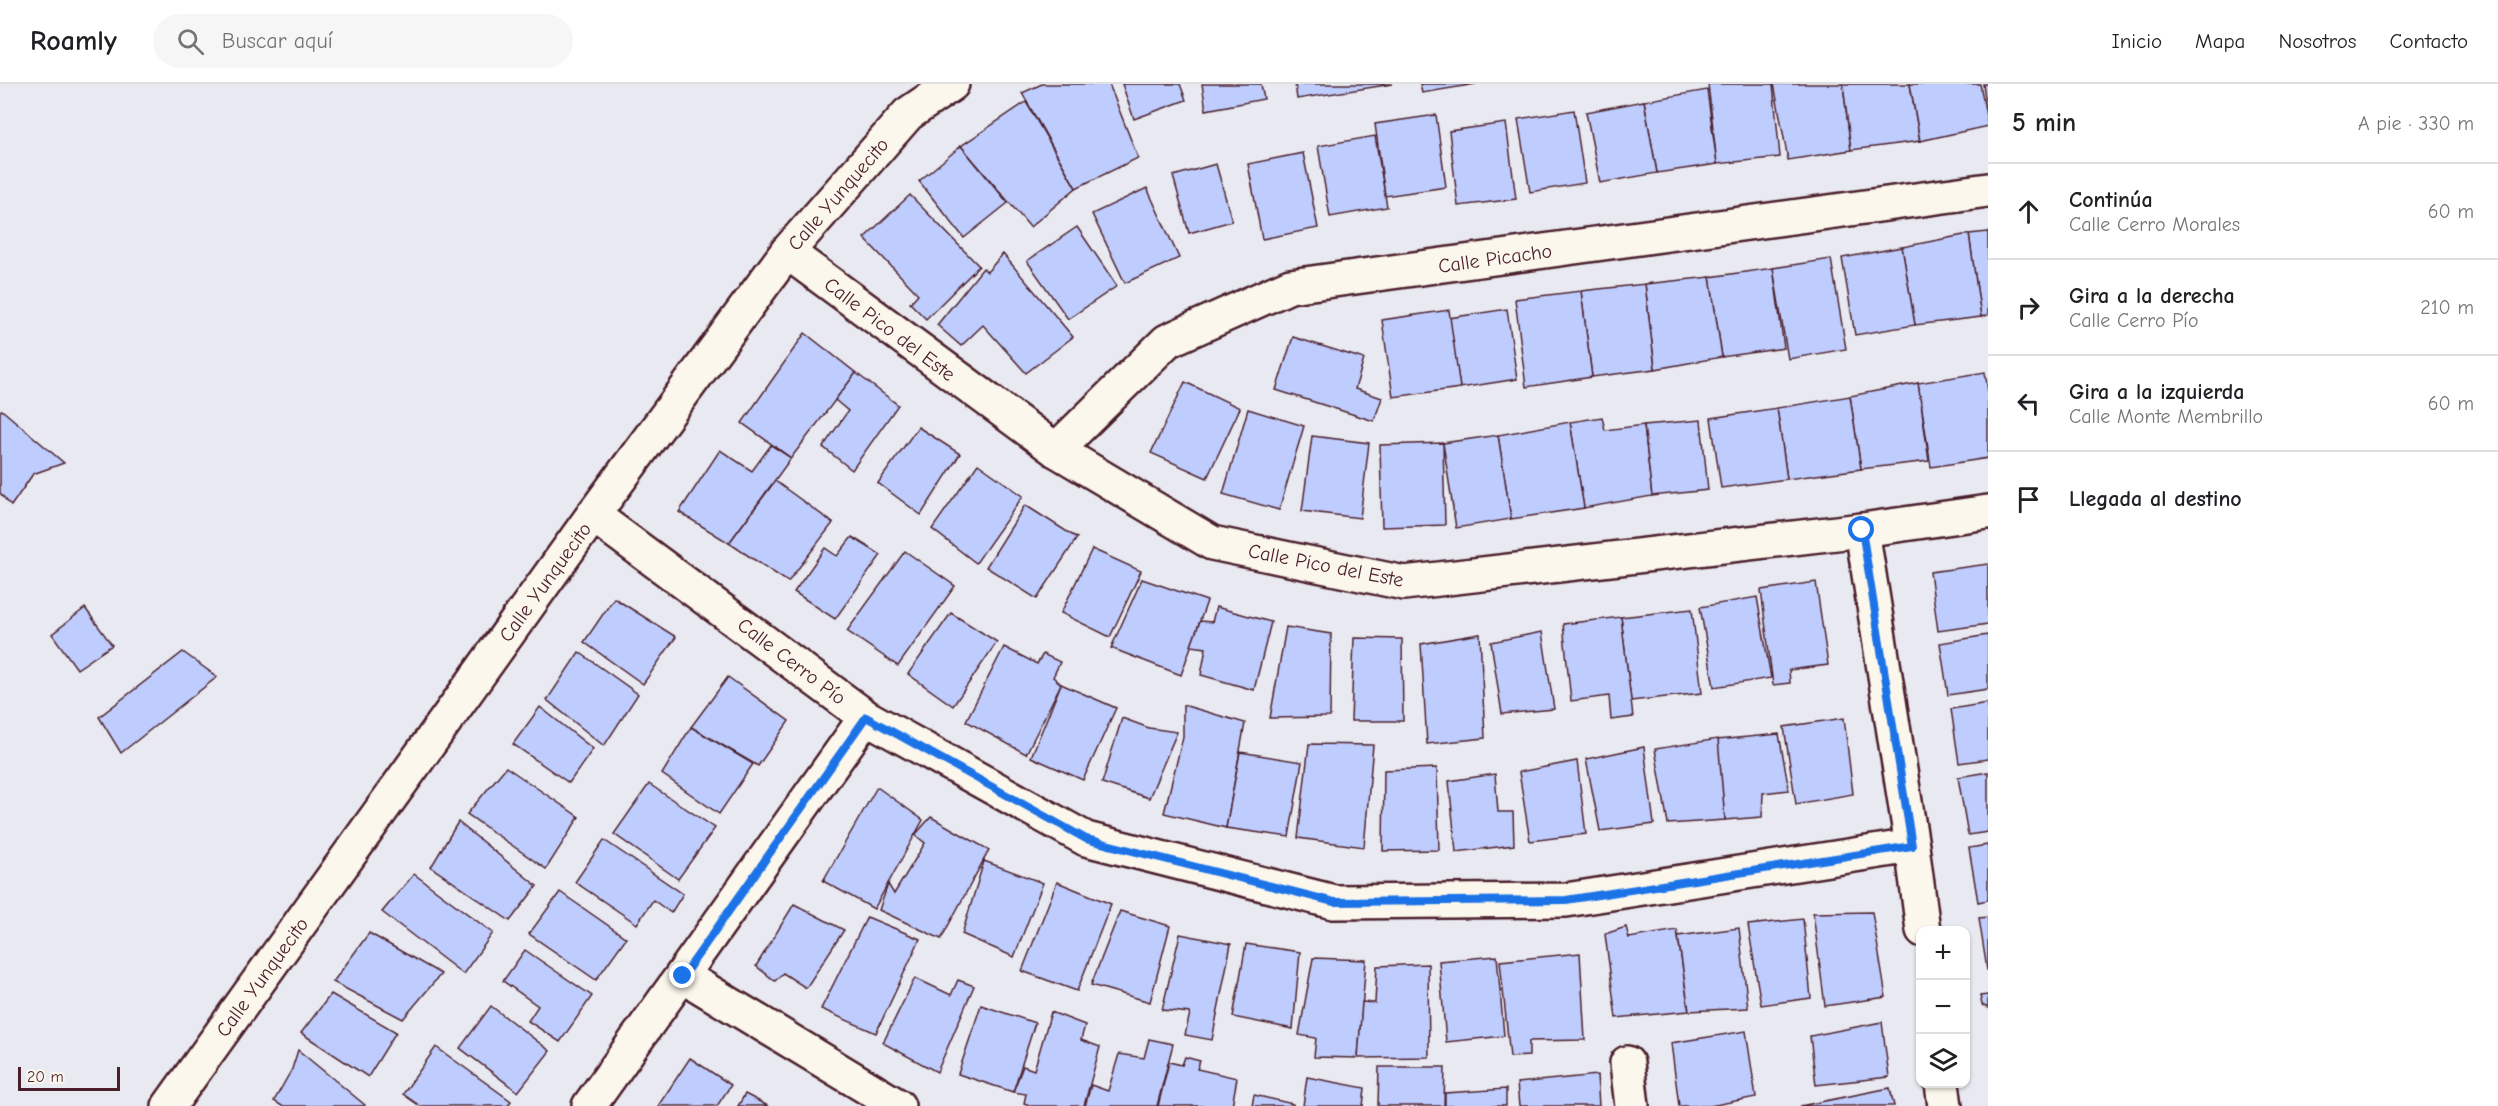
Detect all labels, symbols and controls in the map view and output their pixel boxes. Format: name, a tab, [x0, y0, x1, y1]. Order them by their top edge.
search box	[153, 14, 573, 68]
text: Roamly	[30, 25, 117, 57]
icon: search	[174, 25, 207, 58]
text: Buscar aquí	[222, 28, 333, 54]
text: Inicio	[2111, 29, 2162, 53]
text: Mapa	[2195, 29, 2245, 53]
text: Nosotros	[2278, 29, 2357, 53]
text: Contacto	[2390, 29, 2468, 53]
text: 5 min	[2012, 108, 2076, 138]
text: A pie · 330 m	[2358, 112, 2474, 135]
street label: Calle Yunquecito	[783, 133, 894, 255]
text: Continúa	[2069, 187, 2153, 213]
icon: ahead	[2012, 195, 2045, 228]
text: 60 m	[2428, 200, 2474, 223]
text: Calle Cerro Morales	[2069, 213, 2240, 236]
street label: Calle Picacho	[1437, 239, 1553, 278]
street label: Calle Pico del Este	[820, 273, 960, 386]
text: Gira a la derecha	[2069, 283, 2235, 309]
icon: right	[2012, 291, 2045, 324]
text: 210 m	[2420, 296, 2474, 319]
text: Calle Cerro Pío	[2069, 309, 2199, 332]
text: Gira a la izquierda	[2069, 379, 2244, 405]
icon: left	[2012, 387, 2045, 420]
text: 60 m	[2428, 392, 2474, 415]
text: Calle Monte Membrillo	[2069, 405, 2263, 428]
icon: arrive	[2012, 483, 2045, 516]
text: Llegada al destino	[2069, 486, 2242, 512]
route start	[1848, 516, 1874, 542]
street label: Calle Yunquecito	[494, 518, 596, 646]
street label: Calle Pico del Este	[1246, 539, 1406, 592]
street label: Calle Cerro Pío	[733, 613, 850, 710]
street label: Calle Yunquecito	[211, 913, 313, 1041]
map controls	[1916, 926, 1970, 1088]
button: +	[1916, 926, 1970, 980]
route end	[669, 962, 695, 988]
button: −	[1916, 980, 1970, 1034]
button: layers	[1916, 1034, 1970, 1088]
scale bar	[18, 1064, 120, 1092]
text: 20 m	[27, 1068, 64, 1086]

